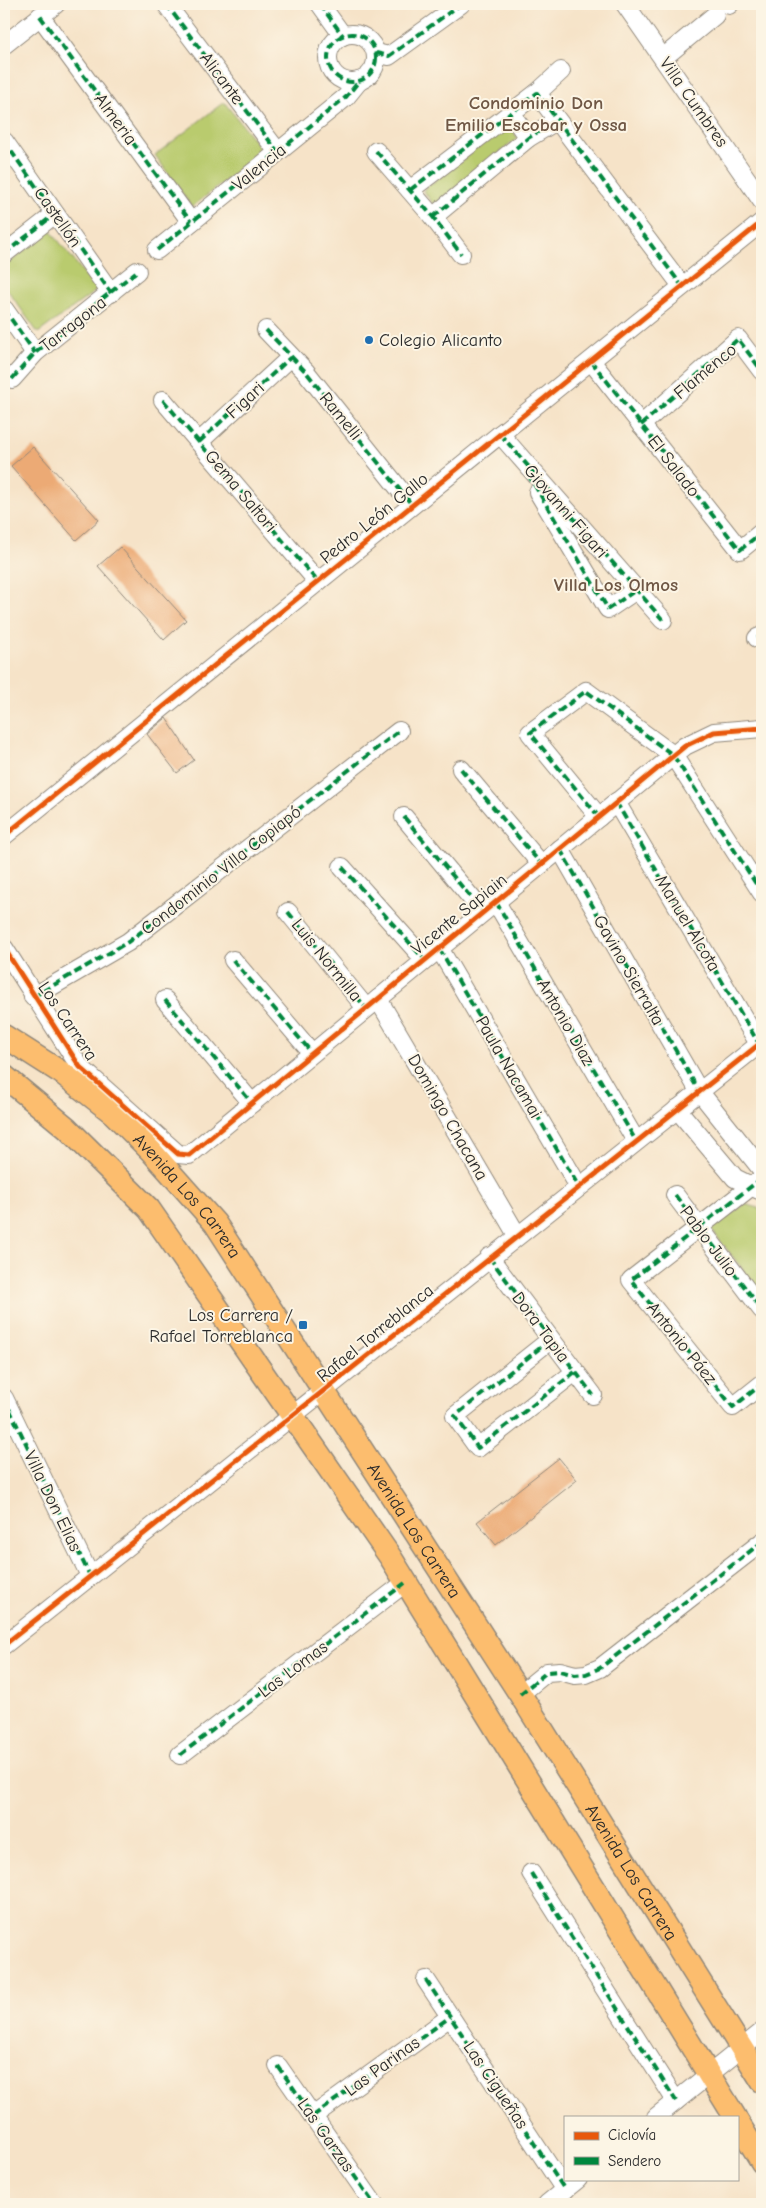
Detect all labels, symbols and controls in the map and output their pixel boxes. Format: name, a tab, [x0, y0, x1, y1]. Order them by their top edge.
street label: Alicante	[195, 48, 248, 109]
street label: Villa Cumbres	[655, 53, 732, 151]
street label: Almeria	[90, 89, 141, 149]
district label: Condominio Don Emilio Escobar y Ossa	[445, 92, 627, 136]
street label: Valencia	[228, 139, 290, 195]
street label: Castellón	[29, 183, 86, 252]
street label: Tarragona	[36, 292, 111, 357]
place label: Colegio Alicanto	[379, 330, 502, 351]
marker: Colegio Alicanto	[363, 334, 375, 346]
street label: Flamenco	[670, 339, 741, 404]
street label: Figari	[222, 377, 269, 423]
street label: Ramelli	[315, 388, 366, 445]
street label: El Salado	[643, 431, 704, 501]
street label: Gema Saltori	[200, 446, 281, 537]
street label: Giovanni Figari	[519, 460, 612, 562]
street label: Pedro León Gallo	[316, 468, 433, 568]
district label: Villa Los Olmos	[554, 574, 678, 596]
street label: Condominio Villa Copiapó	[137, 801, 306, 940]
street label: Vicente Sapiain	[407, 869, 511, 959]
street label: Manuel Alcota	[651, 871, 725, 975]
street label: Gavino Sierralta	[589, 912, 669, 1029]
street label: Luis Normilla	[287, 915, 366, 1006]
street label: Antonio Diaz	[532, 975, 599, 1070]
street label: Los Carrera	[33, 978, 102, 1065]
street label: Paula Nacamai	[471, 1012, 546, 1122]
street label: Domingo Chacana	[403, 1050, 492, 1184]
street label: Avenida Los Carrera	[129, 1129, 245, 1262]
street label: Pablo Julio	[675, 1202, 742, 1281]
street label: Rafael Torreblanca	[313, 1280, 438, 1387]
street label: Dora Tapia	[507, 1288, 574, 1367]
street label: Antonio Páez	[642, 1298, 721, 1389]
place label: Los Carrera / Rafael Torreblanca	[149, 1305, 293, 1347]
marker: Los Carrera / Rafael Torreblanca	[297, 1319, 309, 1331]
street label: Villa Don Elias	[19, 1447, 86, 1555]
street label: Avenida Los Carrera	[362, 1459, 465, 1602]
street label: Las Lomas	[254, 1637, 332, 1702]
street label: Avenida Los Carrera	[581, 1800, 681, 1944]
street label: Las Parinas	[341, 2032, 424, 2101]
street label: Las Cigueñas	[459, 2037, 533, 2133]
street label: Las Garzas	[293, 2094, 359, 2176]
legend	[564, 2116, 738, 2180]
text: Ciclovía	[608, 2126, 656, 2144]
text: Sendero	[608, 2152, 661, 2170]

